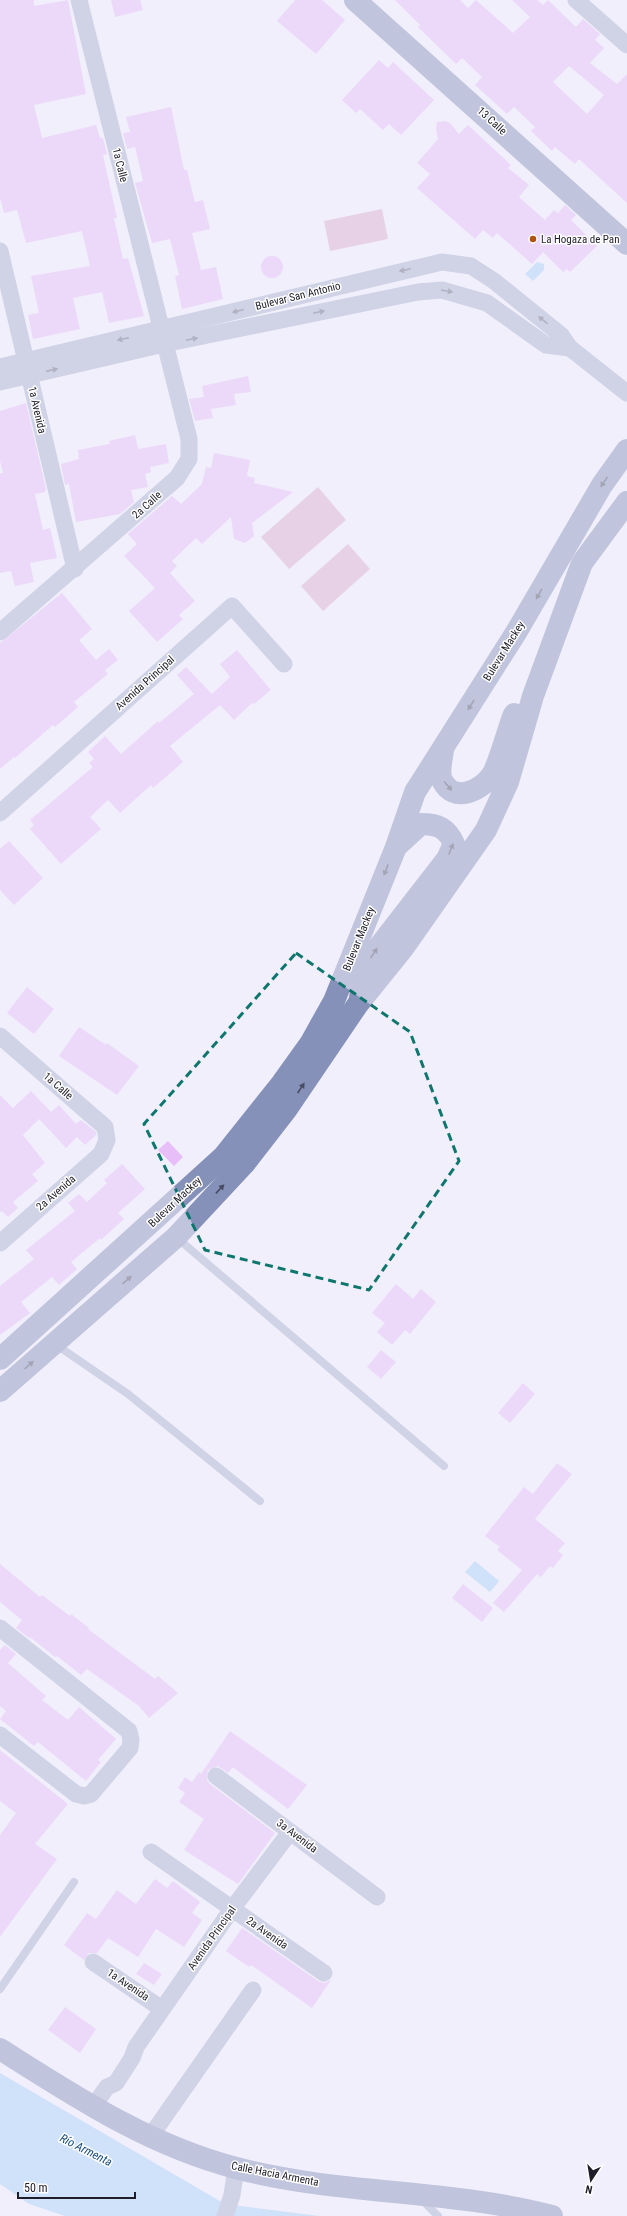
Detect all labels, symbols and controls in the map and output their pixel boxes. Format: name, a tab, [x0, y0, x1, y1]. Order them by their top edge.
street label: 13 Calle	[475, 104, 509, 138]
street label: 1a Calle	[109, 146, 131, 184]
place label: La Hogaza de Pan	[541, 233, 619, 246]
marker: La Hogaza de Pan	[528, 234, 538, 244]
one-way arrow	[399, 268, 411, 274]
street label: Bulevar San Antonio	[254, 279, 342, 313]
one-way arrow	[441, 289, 453, 295]
one-way arrow	[232, 308, 244, 314]
one-way arrow	[313, 309, 326, 315]
one-way arrow	[538, 316, 549, 325]
one-way arrow	[186, 335, 198, 341]
one-way arrow	[117, 336, 129, 342]
one-way arrow	[45, 366, 58, 372]
street label: 1a Avenida	[25, 385, 49, 435]
one-way arrow	[600, 477, 608, 487]
street label: 2a Calle	[130, 488, 164, 522]
one-way arrow	[535, 588, 542, 600]
street label: Bulevar Mackey	[480, 618, 528, 683]
street label: Avenida Principal	[113, 653, 177, 713]
one-way arrow	[467, 699, 474, 711]
one-way arrow	[443, 781, 452, 792]
one-way arrow	[448, 843, 454, 855]
one-way arrow	[383, 864, 389, 876]
street label: Bulevar Mackey	[340, 905, 378, 973]
one-way arrow	[370, 948, 378, 959]
street label: 1a Calle	[41, 1070, 75, 1102]
one-way arrow	[297, 1083, 305, 1093]
street label: 2a Avenida	[34, 1172, 78, 1214]
street label: Bulevar Mackey	[146, 1174, 205, 1230]
one-way arrow	[215, 1185, 224, 1194]
one-way arrow	[121, 1275, 132, 1284]
one-way arrow	[24, 1361, 34, 1370]
street label: 3a Avenida	[274, 1816, 320, 1856]
street label: Avenida Principal	[185, 1904, 239, 1972]
street label: 2a Avenida	[244, 1914, 290, 1952]
street label: 1a Avenida	[105, 1966, 151, 2004]
water label: Río Armenta	[58, 2131, 114, 2169]
street label: Calle Hacia Armenta	[230, 2159, 320, 2189]
north arrow	[571, 2160, 611, 2200]
scale bar	[18, 2174, 135, 2200]
text: 50 m	[24, 2181, 48, 2195]
text: N	[584, 2182, 594, 2196]

